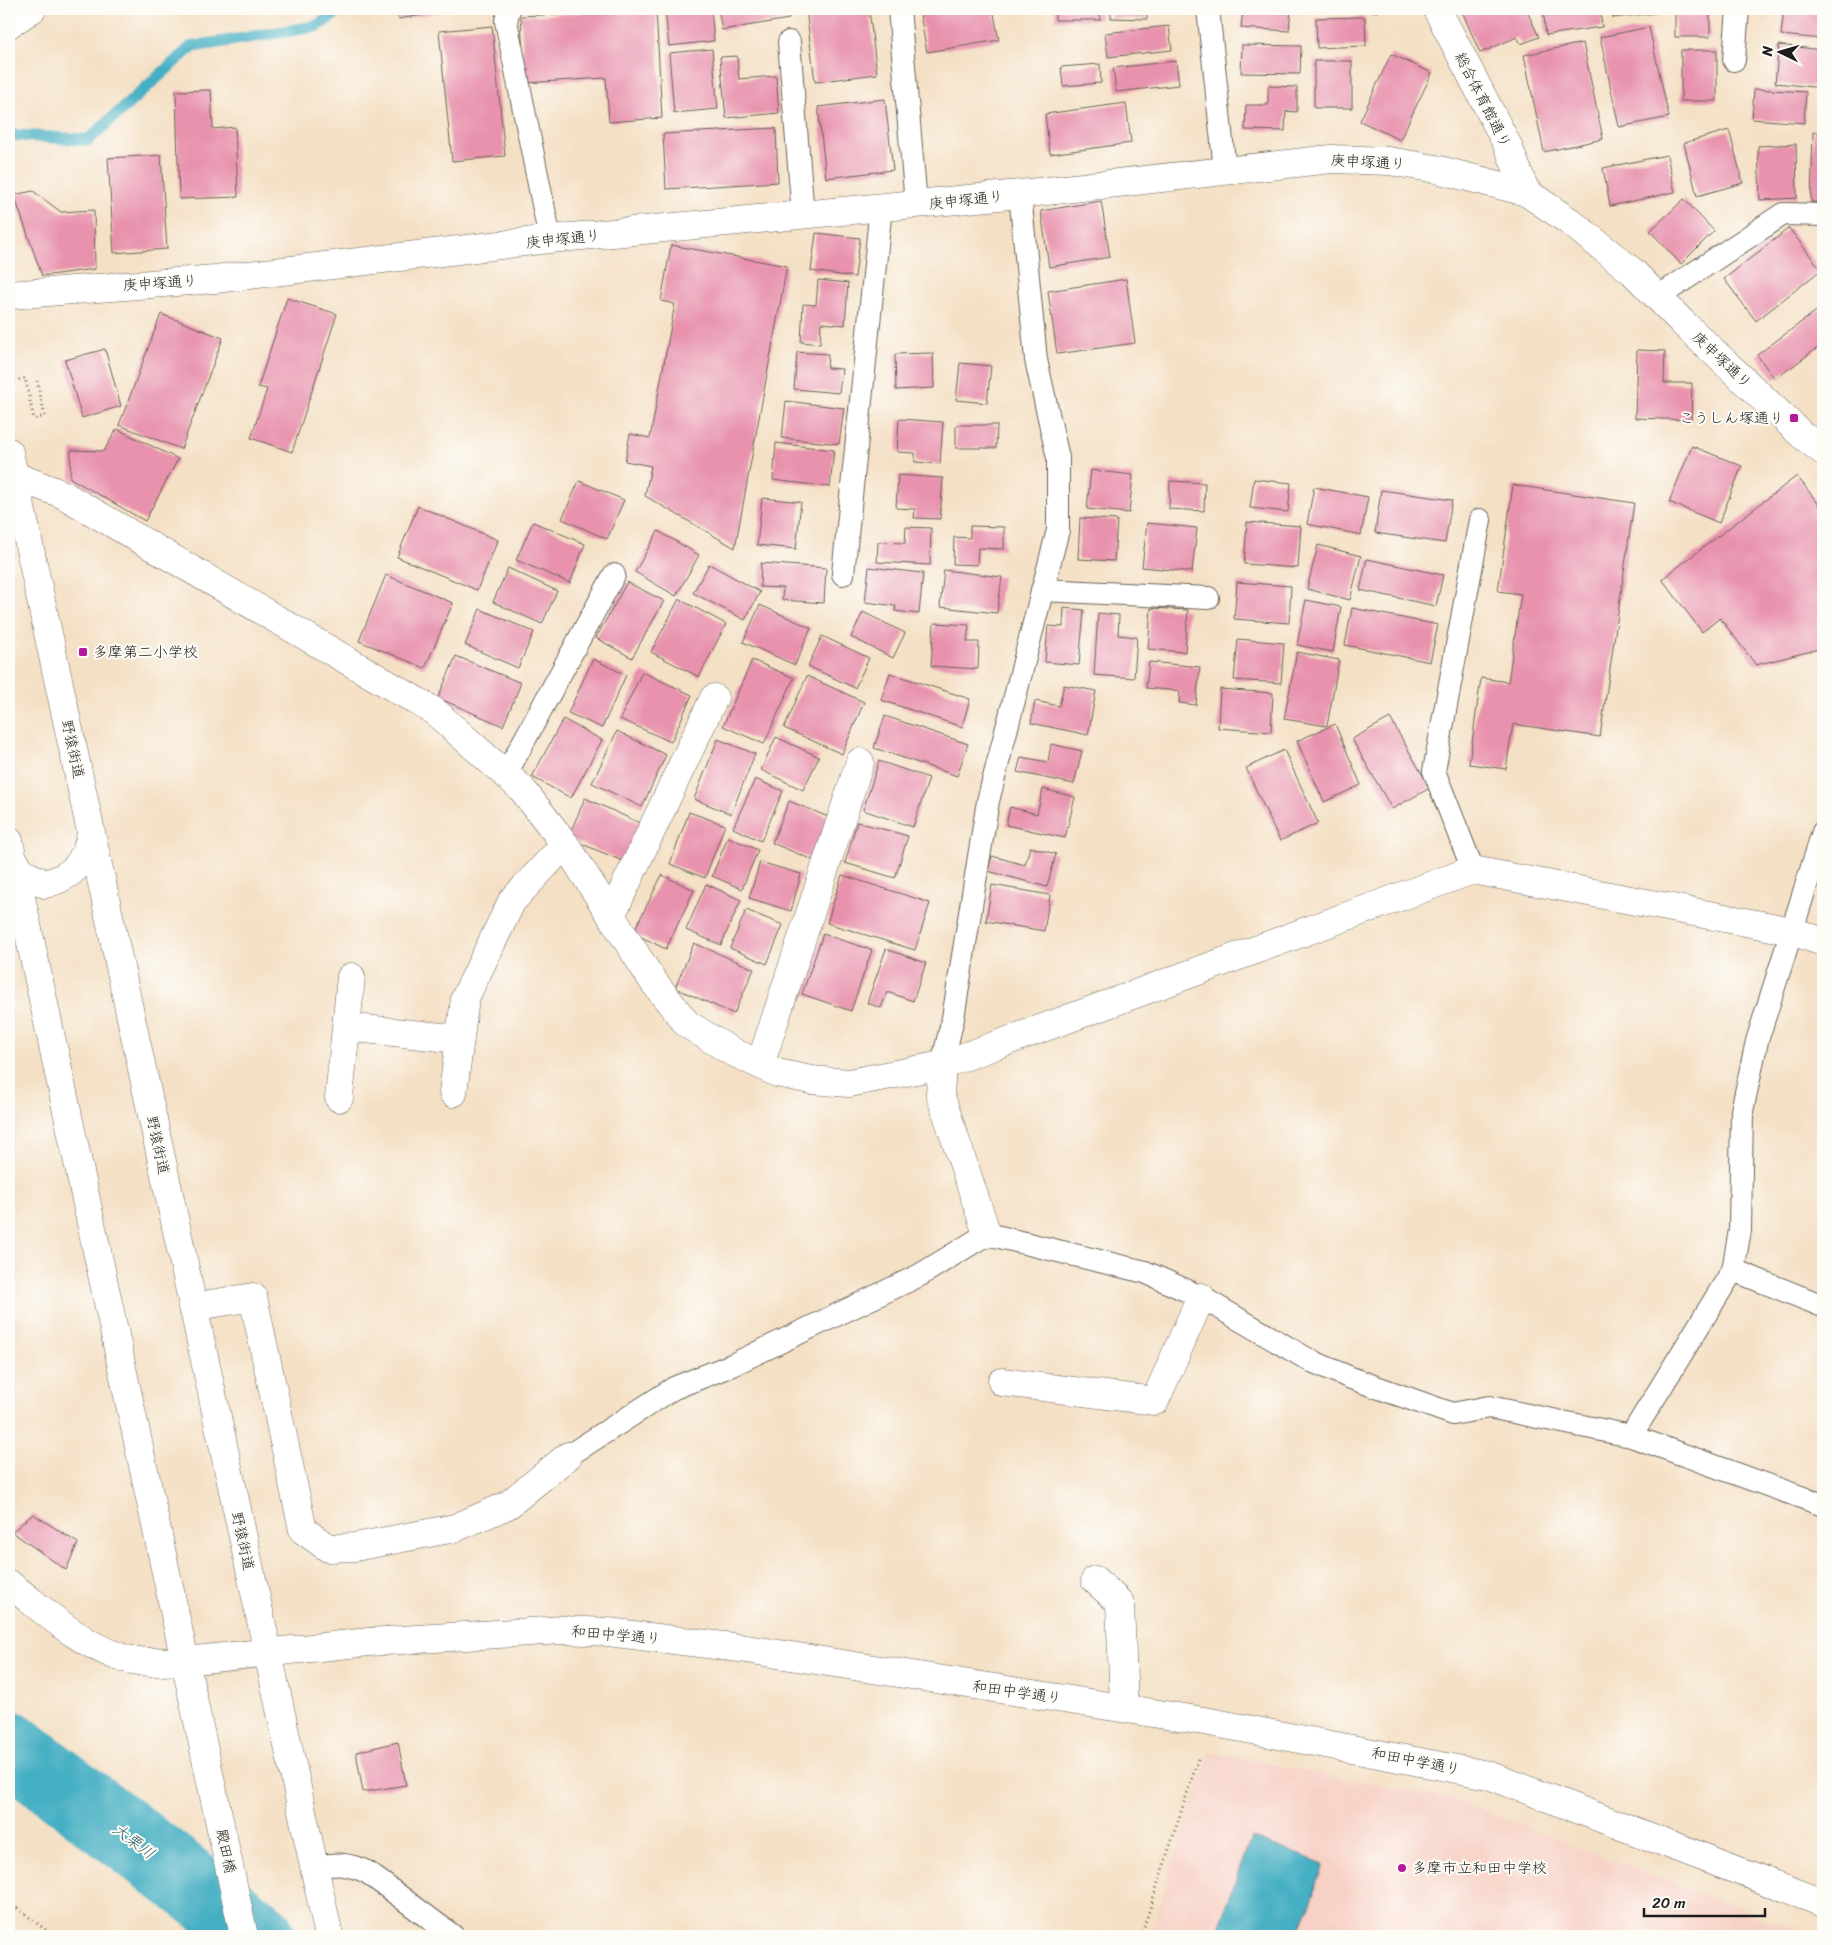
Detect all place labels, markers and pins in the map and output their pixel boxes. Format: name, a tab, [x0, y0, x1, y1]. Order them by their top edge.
place label: こうしん塚通り	[1679, 405, 1784, 431]
marker: こうしん塚通り	[1788, 412, 1800, 424]
place label: 多摩第二小学校	[93, 639, 198, 665]
marker: 多摩第二小学校	[77, 646, 89, 658]
place label: 多摩市立和田中学校	[1412, 1855, 1547, 1881]
marker: 多摩市立和田中学校	[1396, 1862, 1408, 1874]

